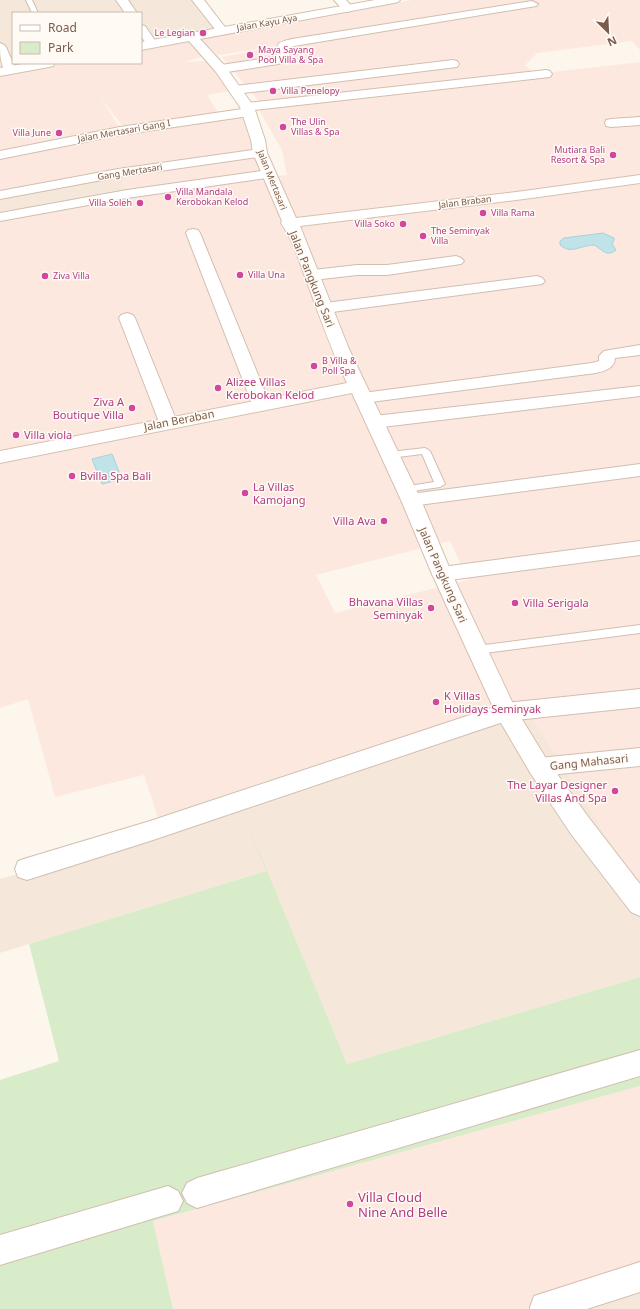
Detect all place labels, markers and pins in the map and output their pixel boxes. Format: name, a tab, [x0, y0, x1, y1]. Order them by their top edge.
place label: Le Legian	[155, 26, 195, 39]
marker: Le Legian	[198, 28, 208, 38]
place label: Maya Sayang Pool Villa & Spa	[258, 43, 323, 66]
marker: Maya Sayang Pool Villa & Spa	[245, 50, 255, 60]
place label: Villa Penelopy	[281, 84, 340, 97]
marker: Villa Penelopy	[268, 86, 278, 96]
place label: The Ulin Villas & Spa	[291, 115, 340, 138]
marker: The Ulin Villas & Spa	[278, 122, 288, 132]
place label: Villa June	[13, 126, 51, 139]
marker: Villa June	[54, 128, 64, 138]
place label: Mutiara Bali Resort & Spa	[551, 143, 605, 166]
marker: Mutiara Bali Resort & Spa	[608, 150, 618, 160]
place label: Villa Mandala Kerobokan Kelod	[176, 185, 248, 208]
marker: Villa Mandala Kerobokan Kelod	[163, 192, 173, 202]
place label: Villa Soleh	[89, 196, 132, 209]
marker: Villa Soleh	[135, 198, 145, 208]
place label: Villa Rama	[491, 206, 535, 219]
marker: Villa Rama	[478, 208, 488, 218]
place label: Villa Soko	[355, 217, 395, 230]
marker: Villa Soko	[398, 219, 408, 229]
place label: The Seminyak Villa	[431, 224, 490, 247]
marker: The Seminyak Villa	[418, 231, 428, 241]
place label: Villa Una	[248, 268, 285, 281]
place label: Ziva Villa	[53, 269, 90, 282]
marker: Villa Una	[235, 270, 245, 280]
marker: Ziva Villa	[40, 271, 50, 281]
place label: B Villa & Poll Spa	[322, 354, 357, 377]
marker: B Villa & Poll Spa	[309, 361, 319, 371]
place label: Alizee Villas Kerobokan Kelod	[226, 374, 314, 402]
marker: Alizee Villas Kerobokan Kelod	[213, 383, 223, 393]
place label: Ziva A Boutique Villa	[53, 394, 125, 422]
marker: Ziva A Boutique Villa	[127, 403, 137, 413]
place label: Villa viola	[24, 427, 72, 442]
marker: Villa viola	[11, 430, 21, 440]
place label: Bvilla Spa Bali	[80, 468, 151, 483]
marker: Bvilla Spa Bali	[67, 471, 77, 481]
place label: La Villas Kamojang	[253, 479, 306, 507]
marker: La Villas Kamojang	[240, 488, 250, 498]
place label: Villa Ava	[333, 513, 376, 528]
marker: Villa Ava	[379, 516, 389, 526]
place label: Bhavana Villas Seminyak	[349, 594, 423, 622]
place label: Villa Serigala	[523, 595, 589, 610]
marker: Villa Serigala	[510, 598, 520, 608]
marker: Bhavana Villas Seminyak	[426, 603, 436, 613]
place label: K Villas Holidays Seminyak	[444, 688, 541, 716]
marker: K Villas Holidays Seminyak	[431, 697, 441, 707]
place label: The Layar Designer Villas And Spa	[507, 777, 607, 805]
marker: The Layar Designer Villas And Spa	[610, 786, 620, 796]
place label: Villa Cloud Nine And Belle	[358, 1188, 448, 1221]
marker: Villa Cloud Nine And Belle	[345, 1199, 355, 1209]

